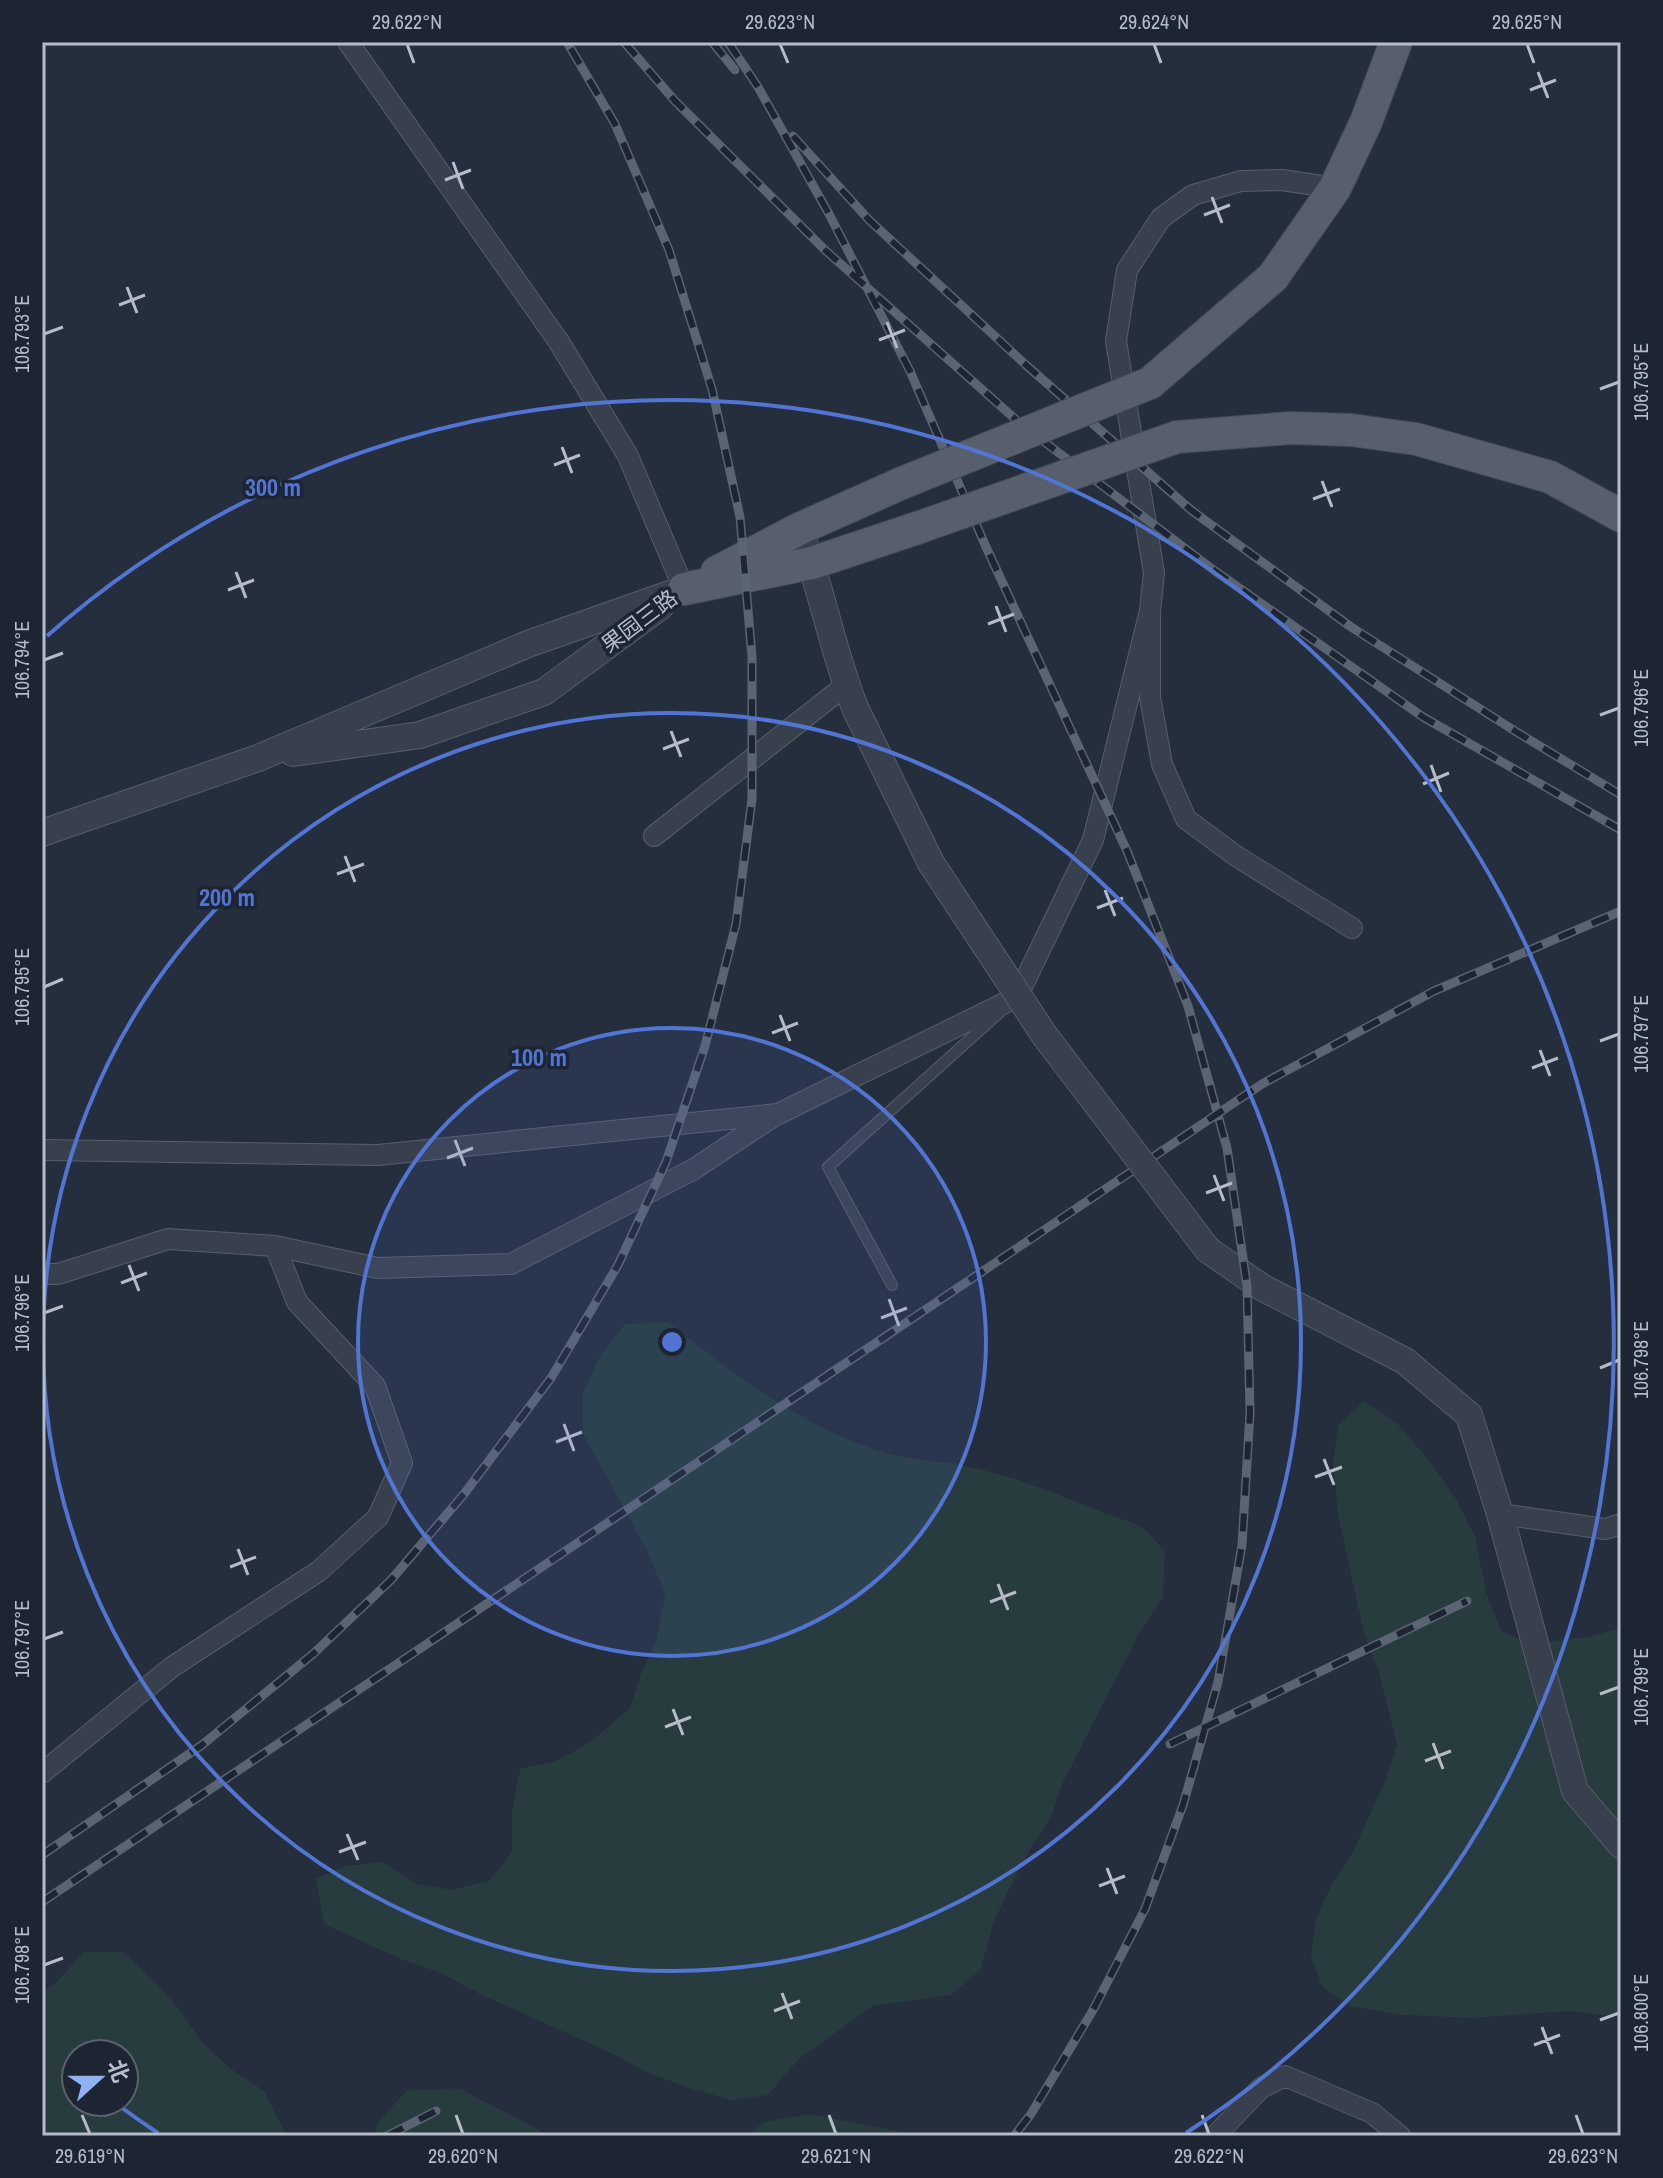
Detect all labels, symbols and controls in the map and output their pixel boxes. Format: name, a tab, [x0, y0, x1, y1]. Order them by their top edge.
text: 29.622°N	[372, 8, 442, 35]
text: 29.623°N	[745, 8, 815, 35]
text: 29.624°N	[1119, 8, 1189, 35]
text: 29.625°N	[1492, 8, 1562, 35]
text: 106.793°E	[8, 295, 35, 373]
text: 106.795°E	[1627, 343, 1654, 421]
text: 300 m	[245, 471, 301, 503]
street label: 果园三路	[595, 583, 683, 659]
text: 106.794°E	[8, 621, 35, 699]
text: 106.796°E	[1627, 669, 1654, 747]
text: 200 m	[199, 881, 255, 913]
text: 106.795°E	[8, 948, 35, 1026]
text: 106.797°E	[1627, 995, 1654, 1073]
text: 100 m	[511, 1041, 567, 1073]
text: 106.796°E	[8, 1274, 35, 1352]
text: 106.798°E	[1627, 1321, 1654, 1399]
centre of rings	[658, 1328, 686, 1356]
text: 106.797°E	[8, 1600, 35, 1678]
text: 106.799°E	[1627, 1648, 1654, 1726]
text: 106.798°E	[8, 1926, 35, 2004]
text: 106.800°E	[1627, 1974, 1654, 2052]
north arrow	[60, 2038, 140, 2118]
text: 北	[101, 2055, 137, 2086]
text: 29.619°N	[55, 2142, 125, 2169]
text: 29.620°N	[428, 2142, 498, 2169]
text: 29.621°N	[801, 2142, 871, 2169]
text: 29.622°N	[1174, 2142, 1244, 2169]
text: 29.623°N	[1548, 2142, 1618, 2169]

